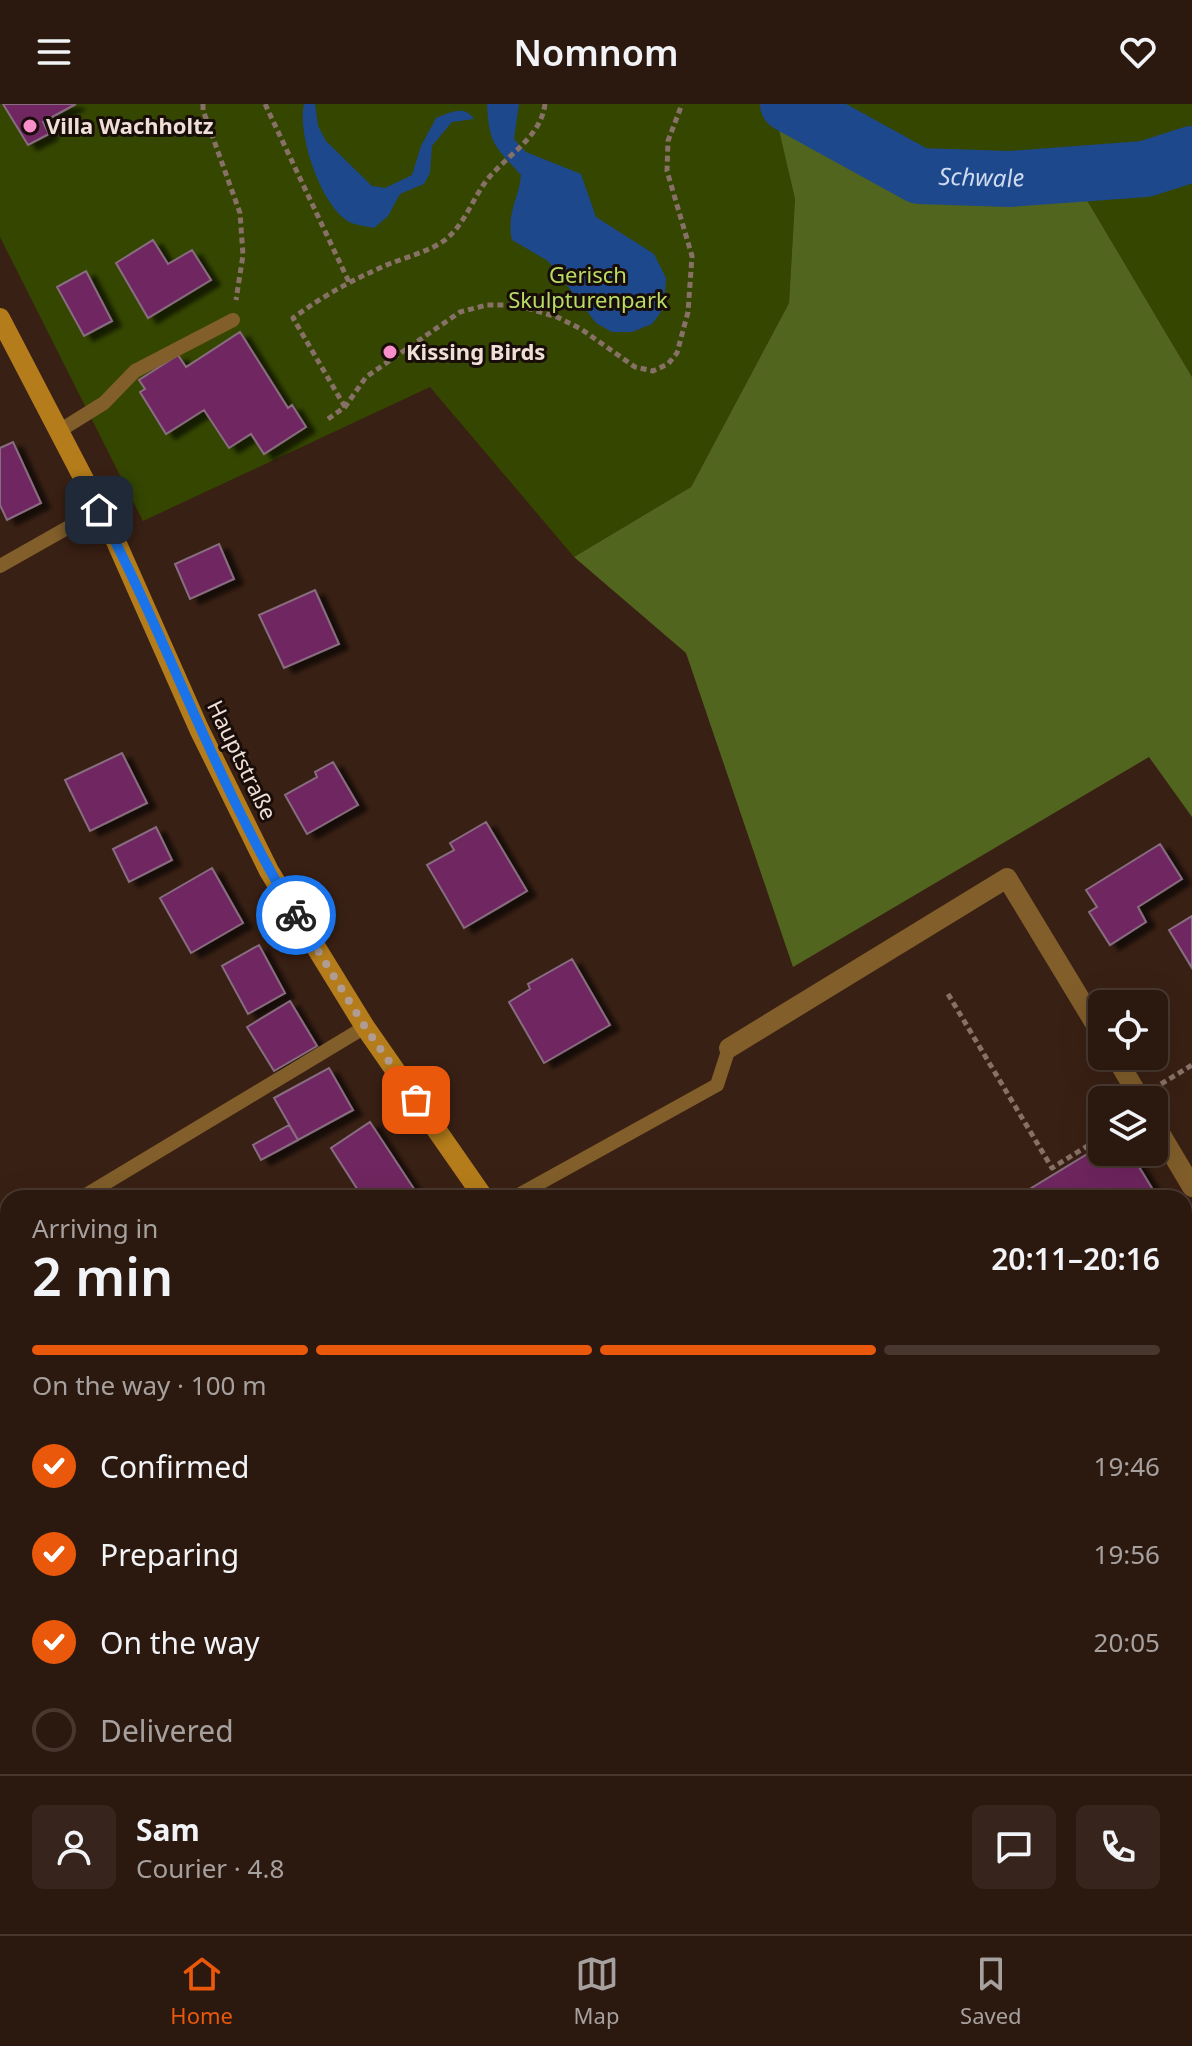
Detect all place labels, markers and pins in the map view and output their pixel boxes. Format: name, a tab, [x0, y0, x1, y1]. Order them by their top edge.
place label: Villa Wachholtz	[46, 110, 214, 140]
marker: Villa Wachholtz	[21, 117, 39, 135]
place label: Kissing Birds	[406, 336, 545, 366]
marker: Kissing Birds	[381, 343, 399, 361]
pin	[65, 476, 133, 544]
pin	[382, 1066, 450, 1134]

